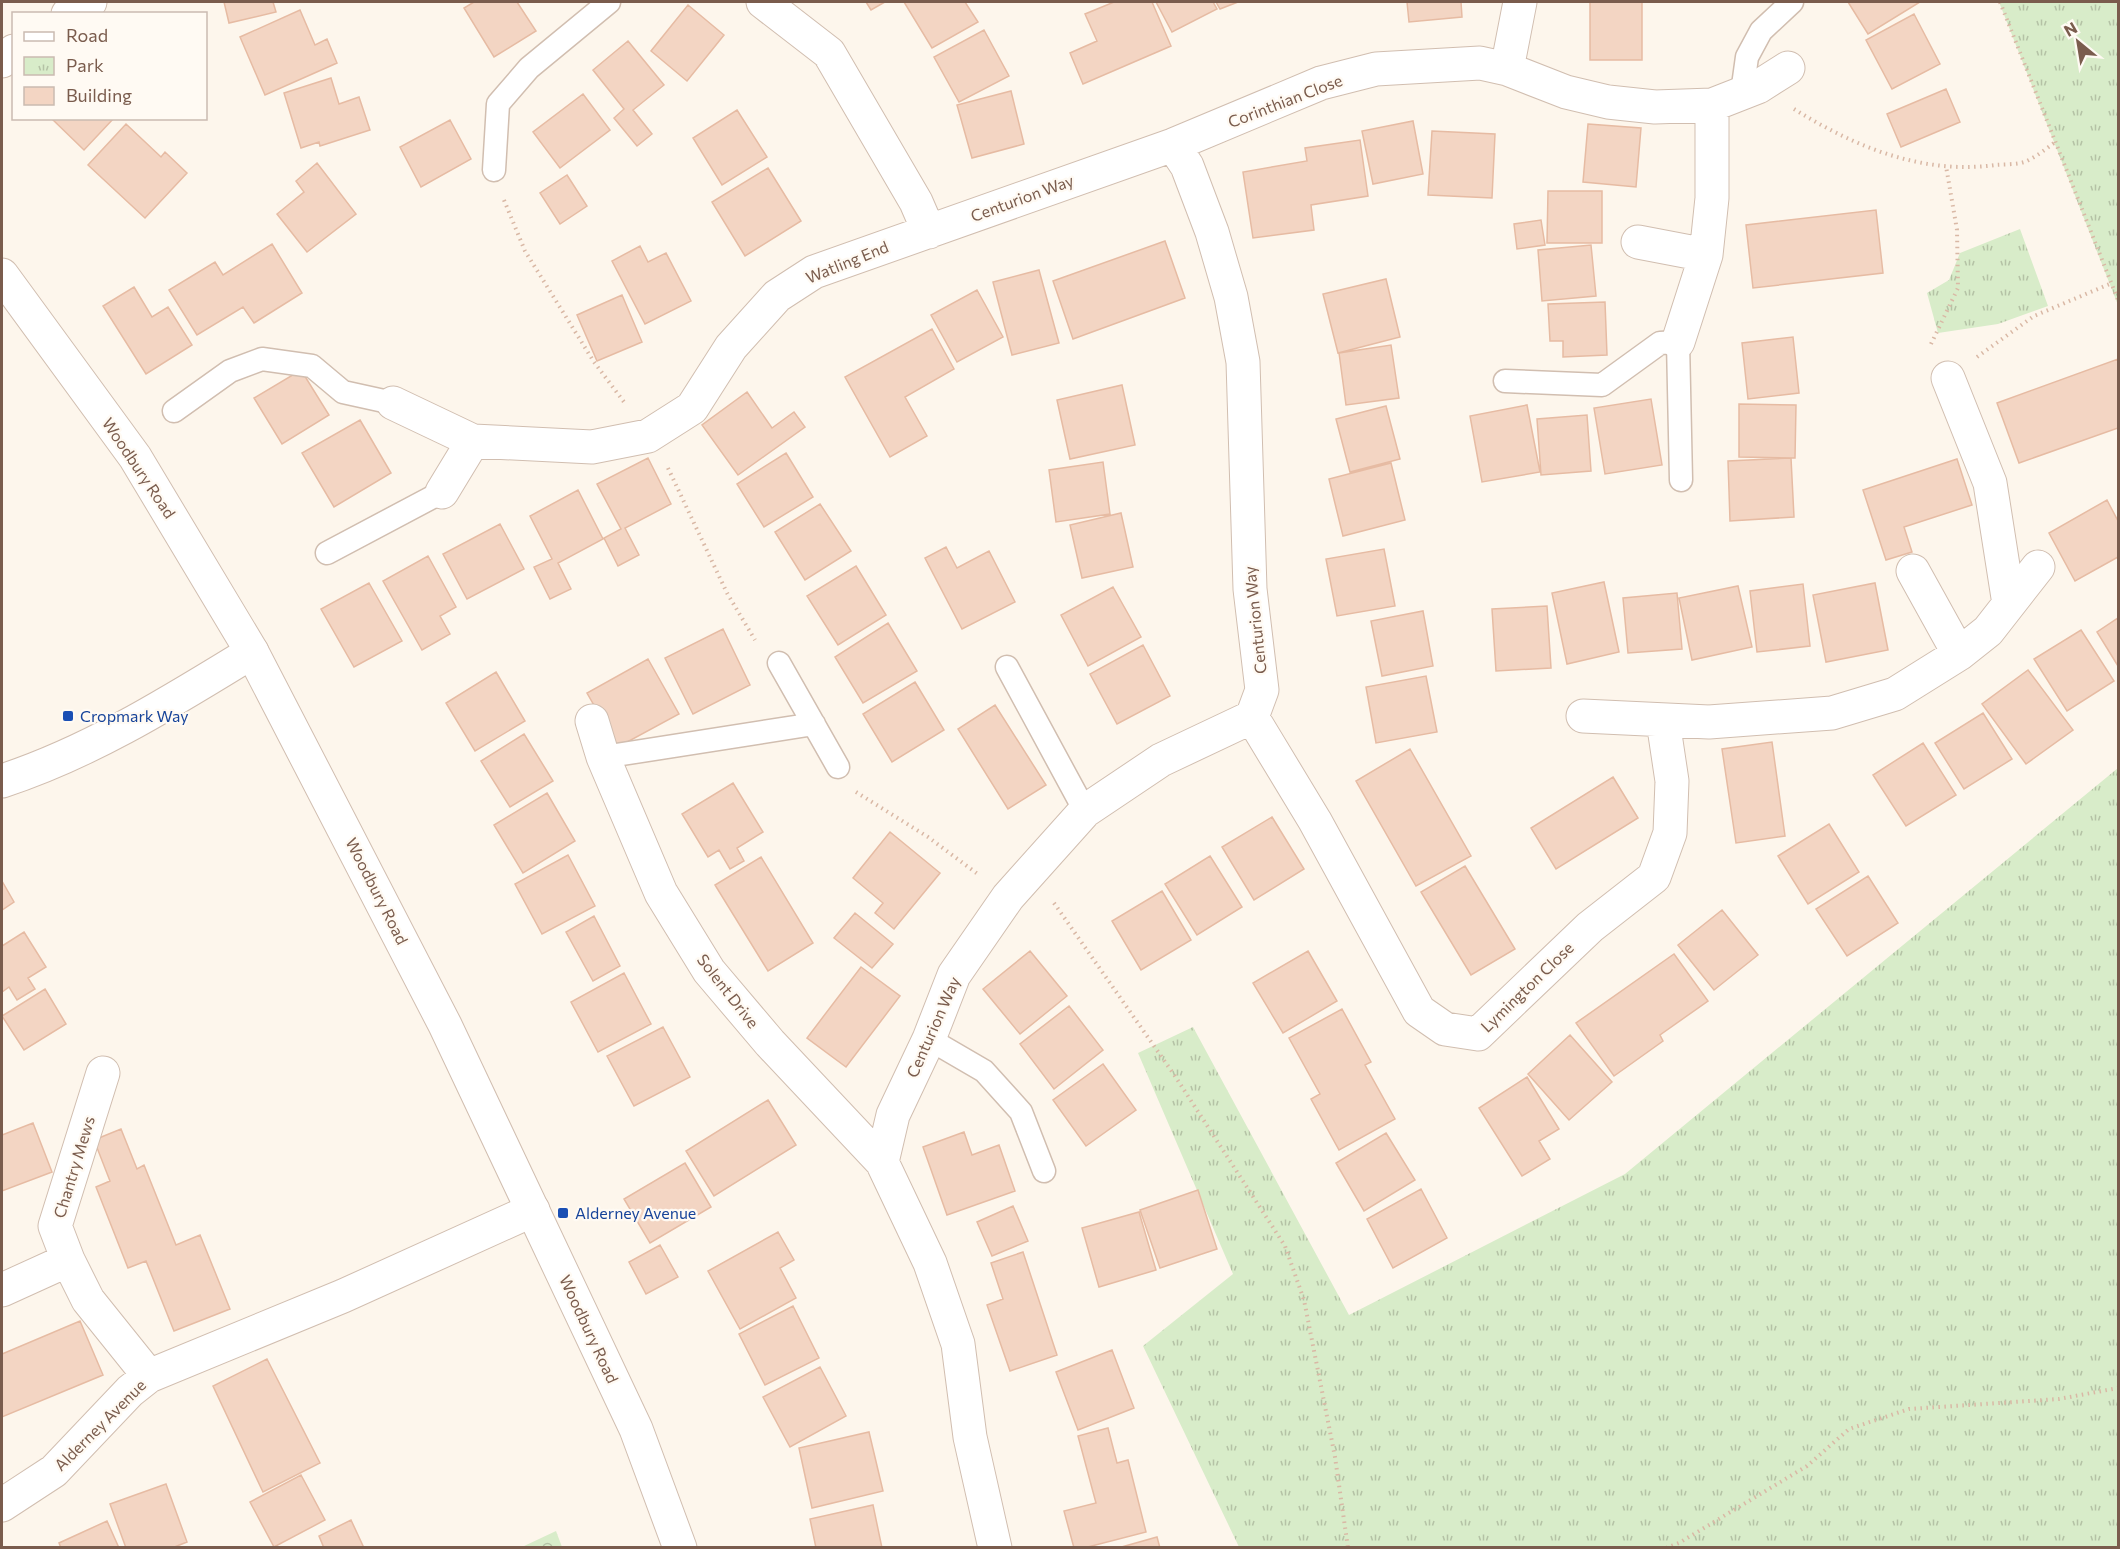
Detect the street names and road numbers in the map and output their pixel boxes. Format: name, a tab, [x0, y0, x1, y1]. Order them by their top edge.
street label: Corinthian Close	[1225, 70, 1345, 131]
street label: Centurion Way	[968, 170, 1076, 225]
street label: Watling End	[803, 236, 891, 287]
street label: Woodbury Road	[99, 414, 180, 522]
street label: Centurion Way	[1239, 565, 1270, 675]
street label: Woodbury Road	[342, 834, 412, 947]
street label: Lymington Close	[1476, 938, 1577, 1036]
street label: Solent Drive	[694, 950, 763, 1032]
street label: Centurion Way	[902, 973, 963, 1080]
street label: Chantry Mews	[49, 1114, 98, 1220]
street label: Woodbury Road	[556, 1272, 623, 1386]
street label: Alderney Avenue	[50, 1375, 149, 1474]

